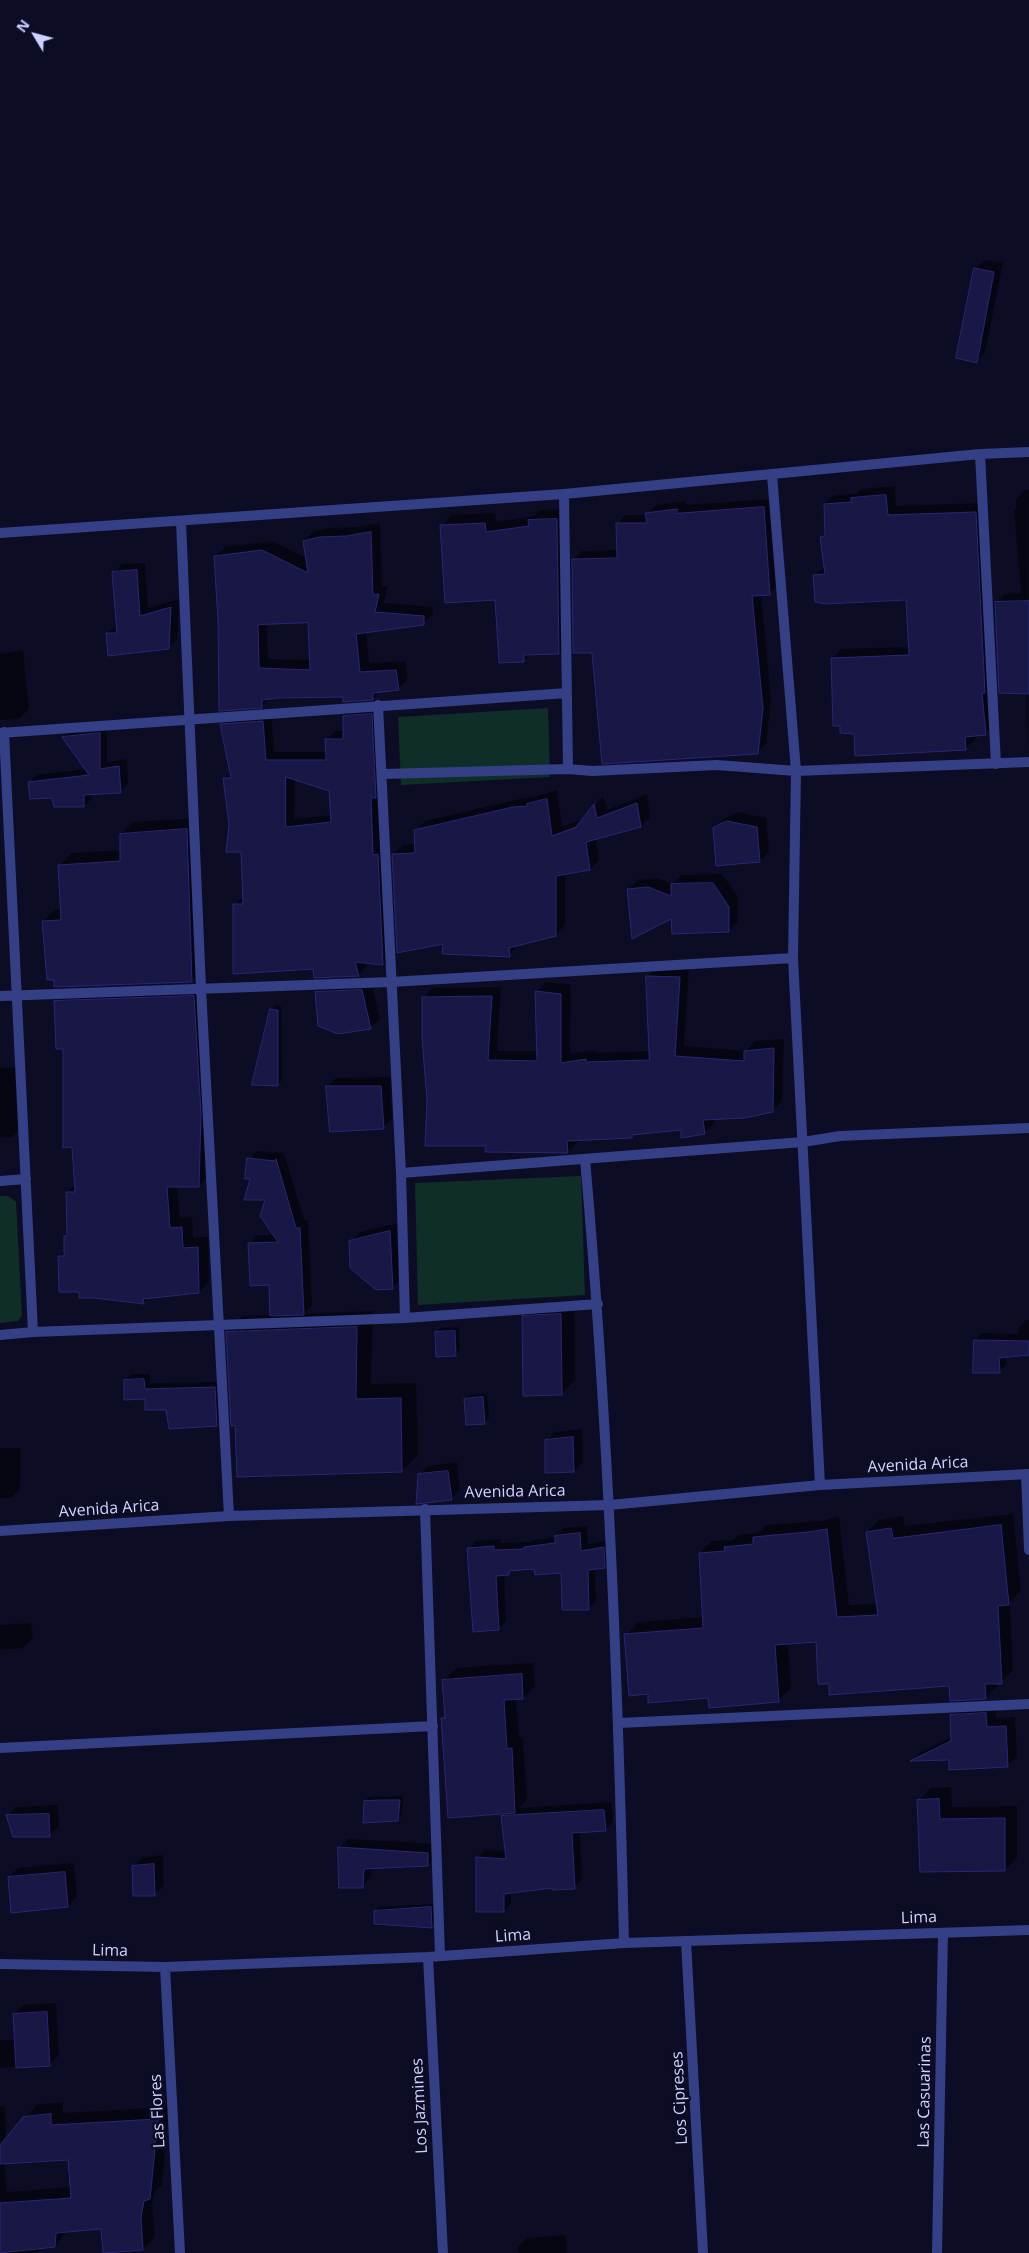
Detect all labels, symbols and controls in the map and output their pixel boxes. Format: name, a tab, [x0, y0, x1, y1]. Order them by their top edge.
north arrow	[10, 10, 60, 60]
text: N	[12, 15, 34, 36]
street label: Avenida Arica	[867, 1453, 969, 1477]
street label: Avenida Arica	[464, 1482, 566, 1502]
street label: Avenida Arica	[58, 1496, 160, 1522]
street label: Lima	[901, 1908, 937, 1928]
street label: Lima	[494, 1925, 532, 1947]
street label: Lima	[92, 1941, 128, 1961]
street label: Las Casuarinas	[914, 2036, 936, 2148]
street label: Los Cipreses	[668, 2051, 692, 2145]
street label: Los Jazmines	[408, 2058, 432, 2154]
street label: Las Flores	[146, 2074, 170, 2148]

